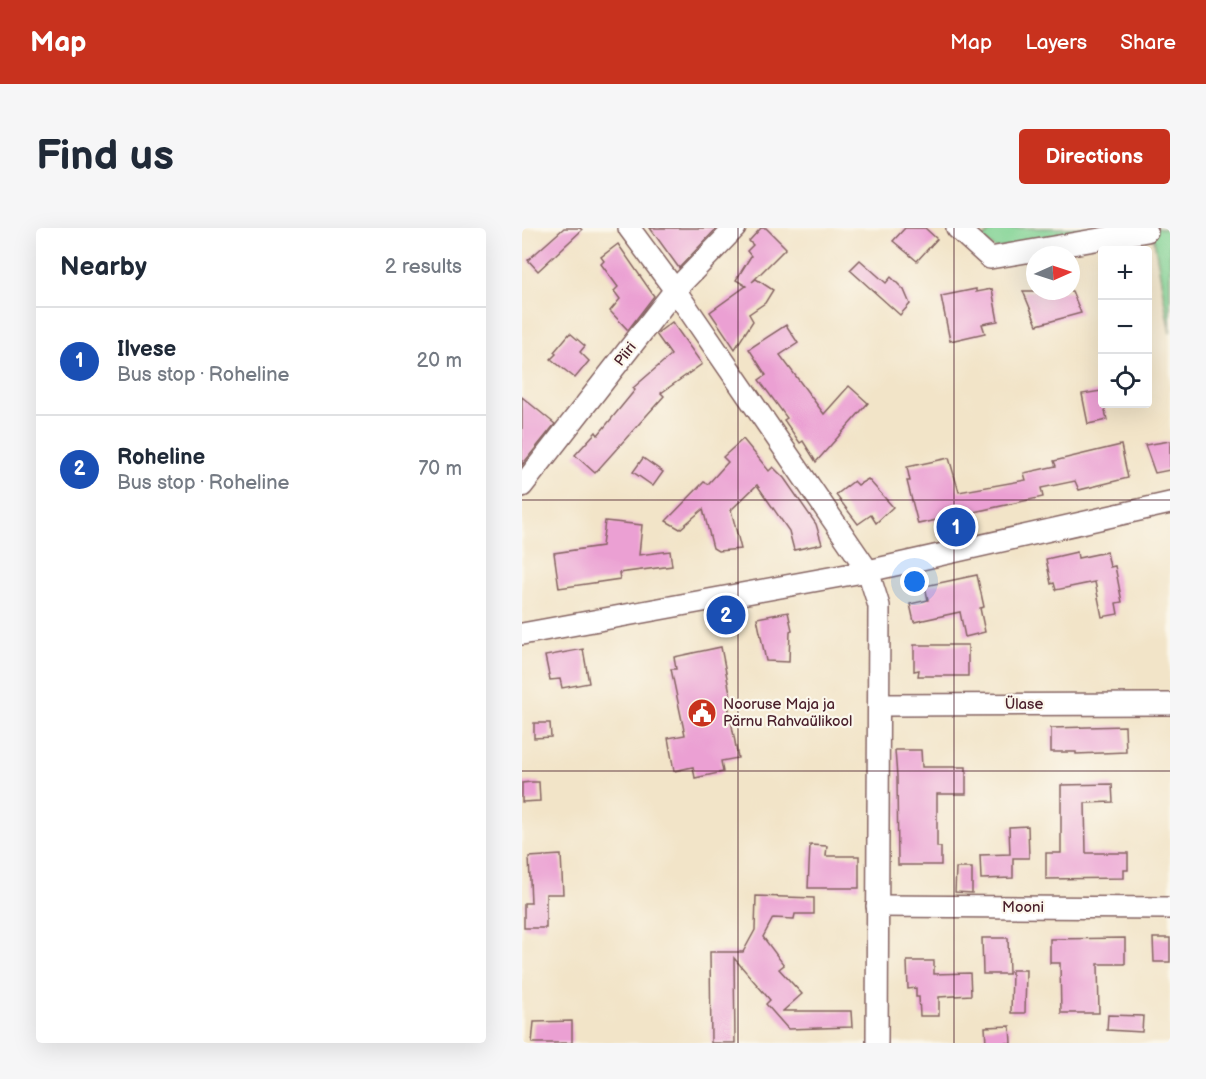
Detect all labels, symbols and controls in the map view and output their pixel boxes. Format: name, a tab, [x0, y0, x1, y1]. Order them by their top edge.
text: Map	[30, 26, 86, 59]
text: Map	[950, 30, 992, 55]
text: Layers	[1025, 30, 1087, 55]
text: Share	[1120, 30, 1176, 55]
button: Directions	[1019, 129, 1170, 184]
text: Find us	[36, 131, 174, 182]
north arrow	[1026, 246, 1080, 300]
map controls	[1098, 246, 1152, 408]
button: +	[1098, 246, 1152, 300]
text: Nearby	[60, 252, 147, 283]
text: 2 results	[385, 255, 462, 279]
button: −	[1098, 300, 1152, 354]
text: Ilvese	[117, 336, 176, 363]
street label: Piiri	[610, 338, 641, 370]
text: 1	[75, 349, 84, 373]
text: 20 m	[417, 349, 462, 373]
button: locate	[1098, 354, 1152, 408]
text: Bus stop · Roheline	[117, 363, 289, 387]
text: Roheline	[117, 444, 205, 471]
text: 2	[74, 457, 85, 481]
text: 70 m	[418, 457, 462, 481]
text: Bus stop · Roheline	[117, 471, 289, 495]
pin: 1	[936, 504, 976, 550]
your location	[900, 567, 929, 596]
pin: 2	[706, 592, 746, 638]
place label: Nooruse Maja ja Pärnu Rahvaülikool	[723, 695, 852, 731]
street label: Ülase	[1005, 695, 1043, 714]
public building icon: Nooruse Maja ja Pärnu Rahvaülikool	[686, 697, 718, 729]
street label: Mooni	[1002, 898, 1044, 917]

